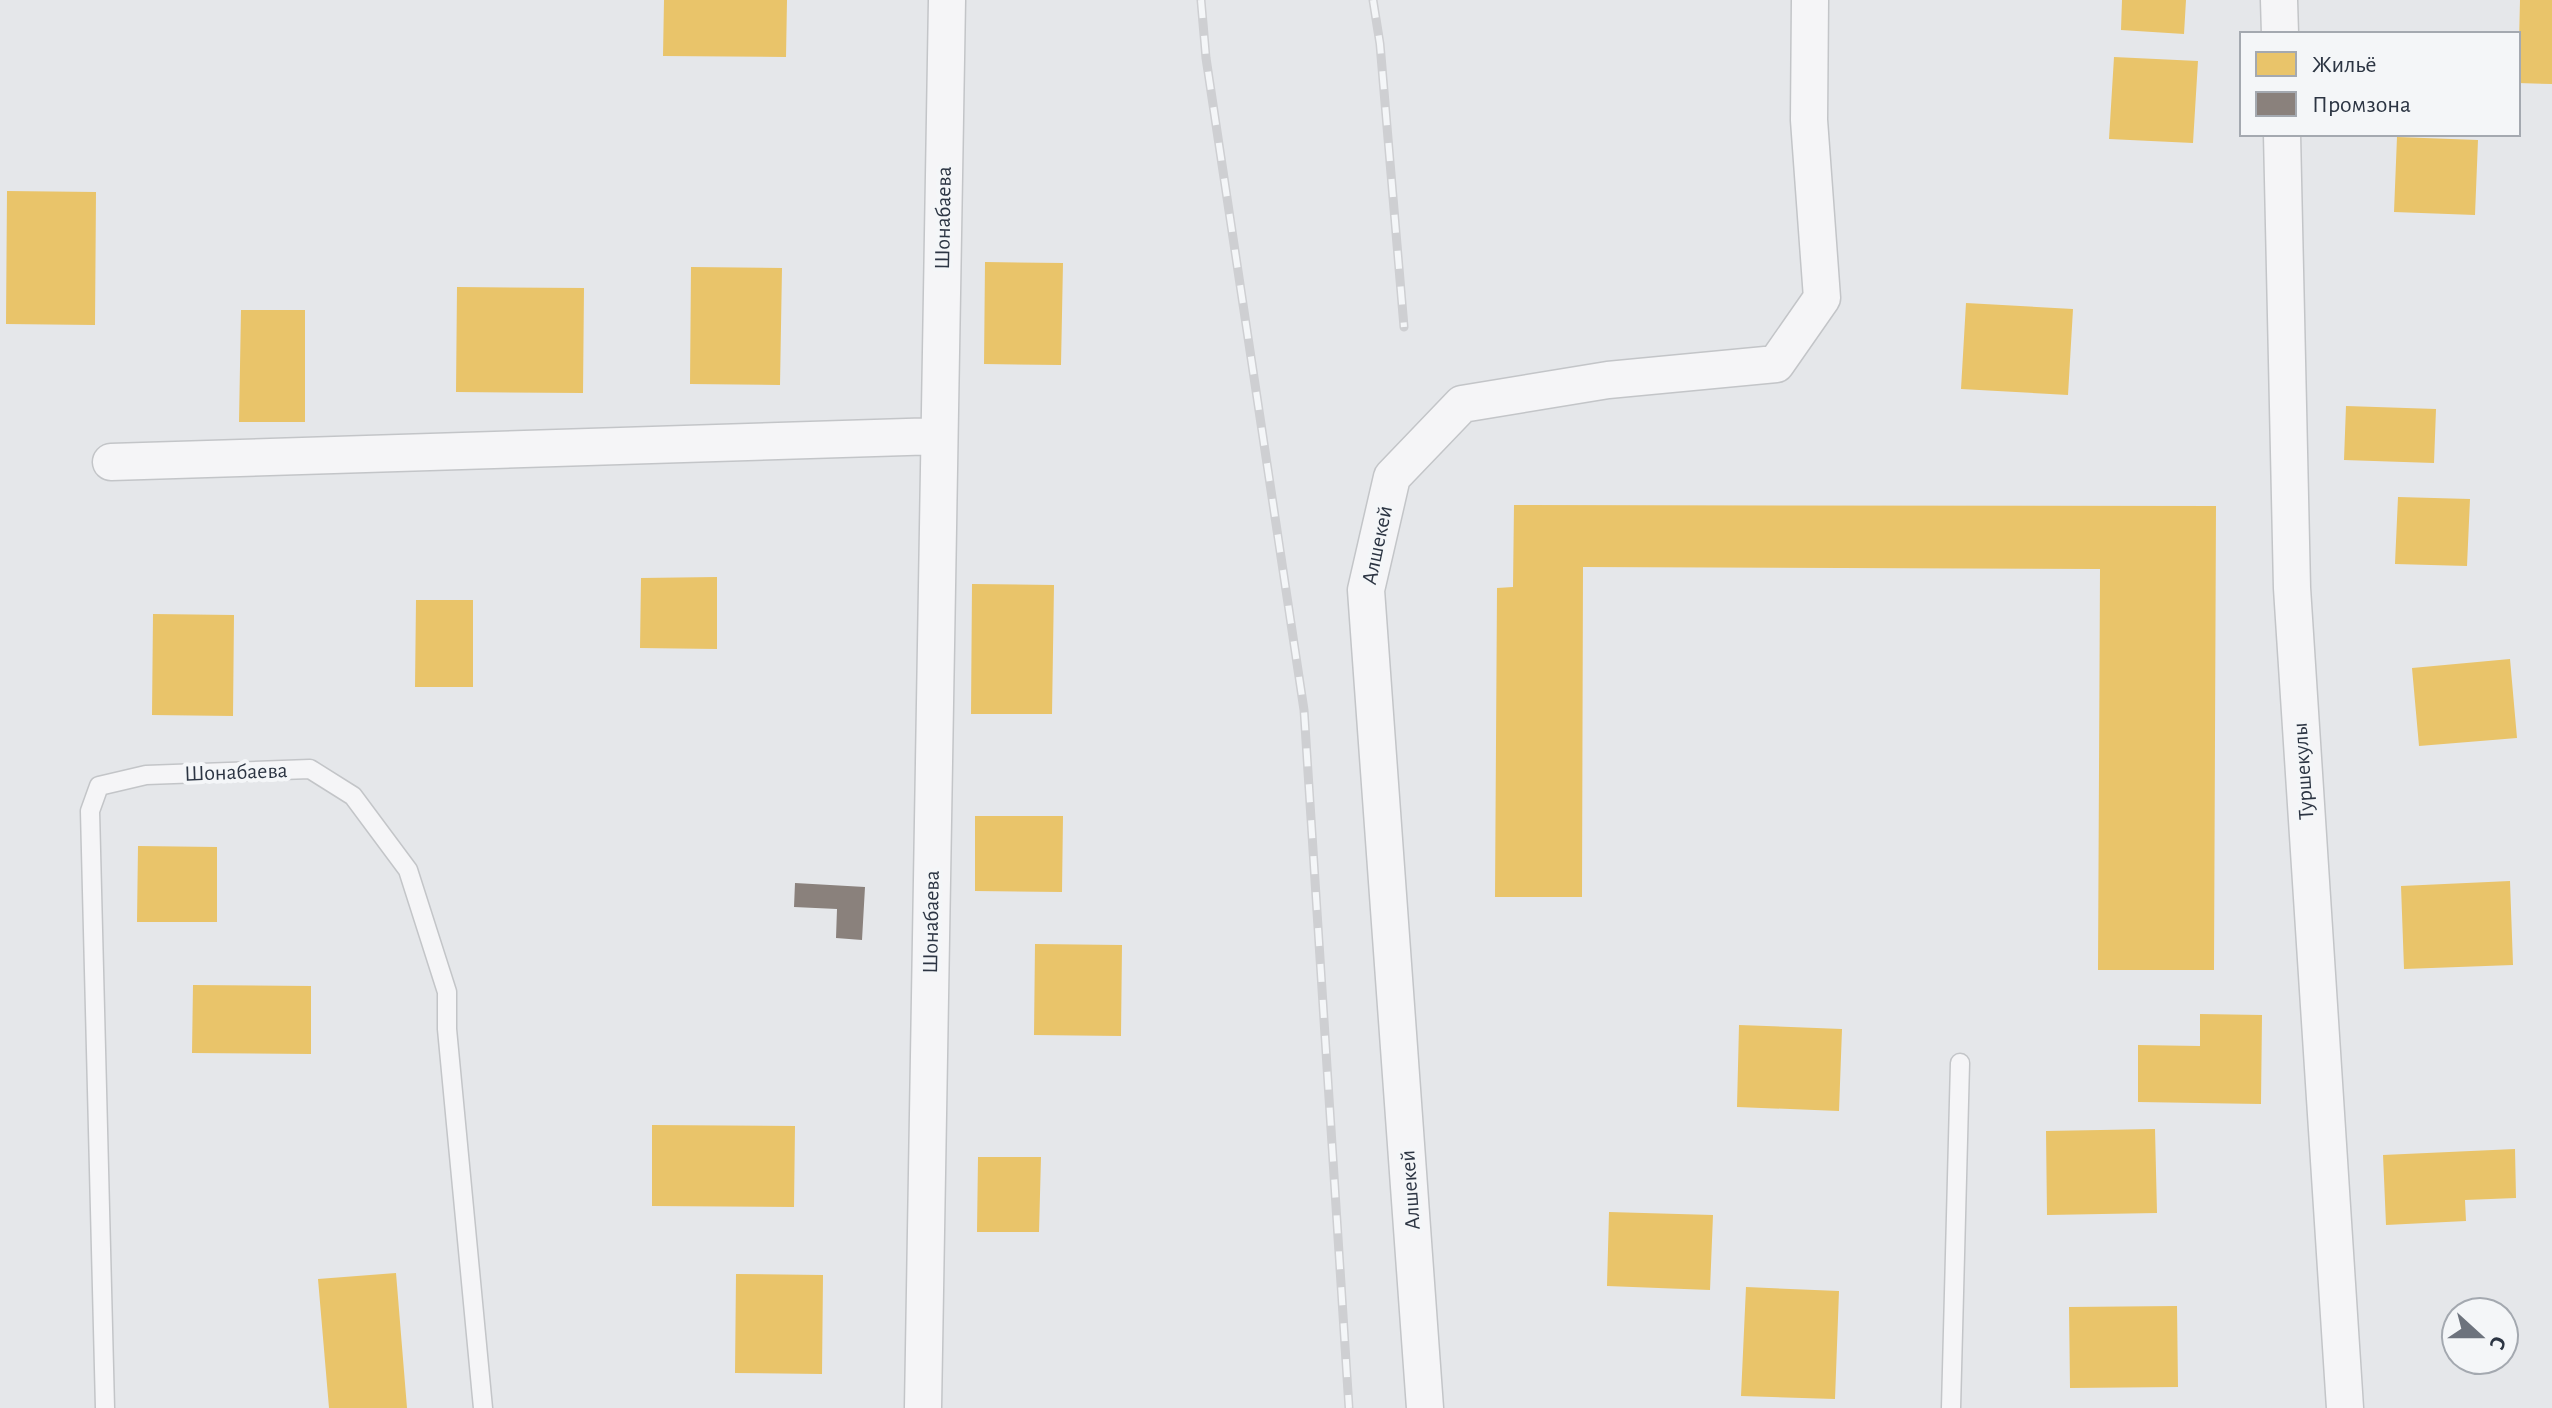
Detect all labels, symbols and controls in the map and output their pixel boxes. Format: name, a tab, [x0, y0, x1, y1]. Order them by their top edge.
legend	[2240, 32, 2520, 136]
text: Жильё	[2312, 53, 2377, 77]
text: Промзона	[2312, 93, 2411, 117]
street label: Шонабаева	[931, 166, 955, 270]
street label: Алшекей	[1358, 504, 1396, 586]
street label: Туршекулы	[2289, 722, 2317, 820]
street label: Шонабаева	[184, 759, 288, 785]
street label: Шонабаева	[919, 870, 943, 974]
street label: Алшекей	[1396, 1149, 1424, 1231]
north arrow	[2440, 1296, 2520, 1376]
text: С	[2485, 1333, 2510, 1352]

